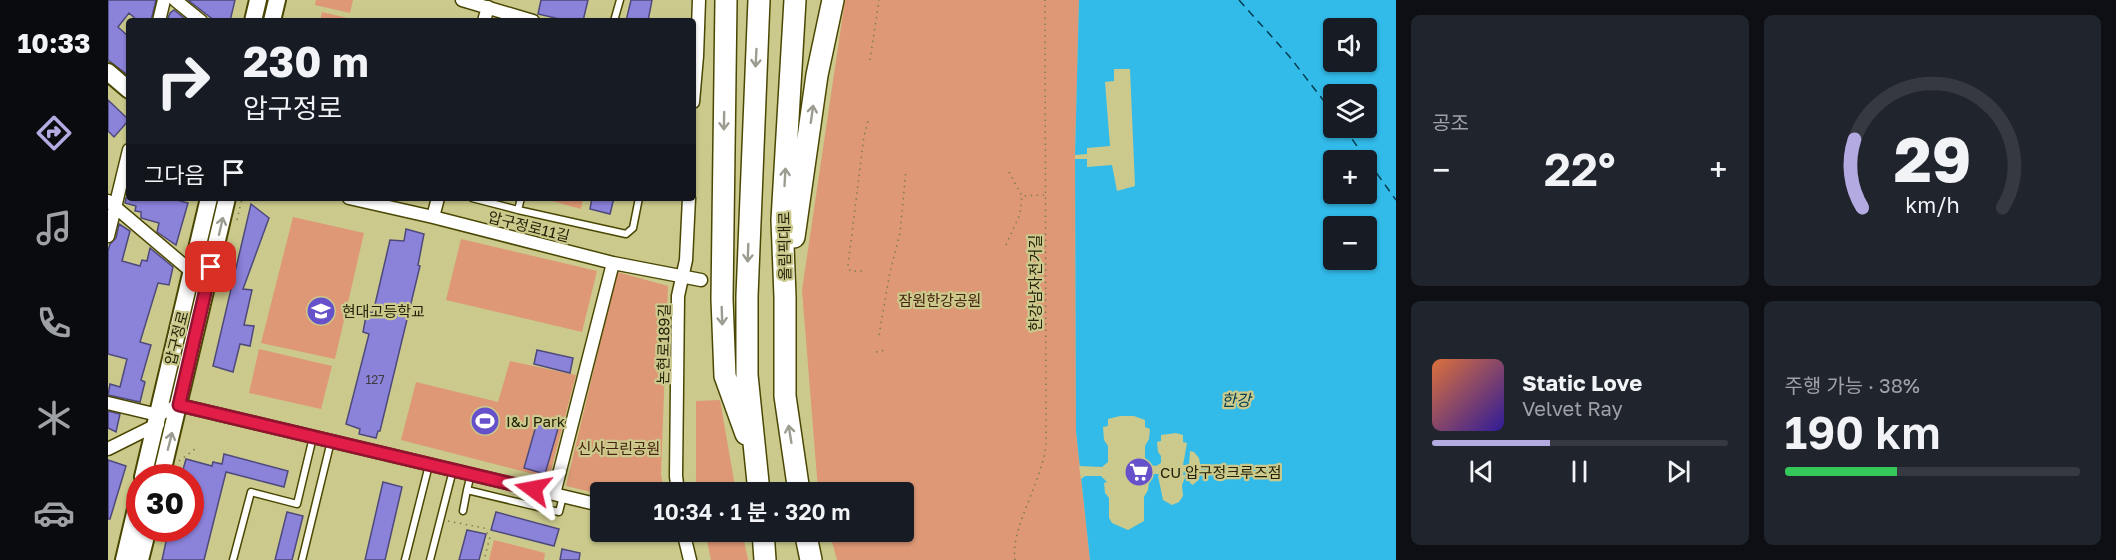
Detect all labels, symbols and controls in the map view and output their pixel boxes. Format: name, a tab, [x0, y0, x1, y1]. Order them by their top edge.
map controls	[1323, 18, 1377, 270]
button: sound	[1323, 18, 1377, 72]
text: 10:33	[17, 27, 91, 59]
text: 230 m	[243, 36, 369, 86]
icon: right	[144, 42, 222, 120]
one-way arrow	[751, 48, 762, 68]
button: layers	[1323, 84, 1377, 138]
text: 압구정로	[243, 92, 342, 124]
one-way arrow	[806, 105, 817, 125]
text: 공조	[1432, 110, 1469, 134]
one-way arrow	[718, 111, 730, 131]
icon: directions	[33, 112, 75, 154]
text: 29	[1893, 121, 1971, 196]
text: 22°	[1544, 142, 1615, 196]
button: +	[1323, 150, 1377, 204]
text: −	[1432, 150, 1450, 189]
text: +	[1709, 150, 1728, 189]
icon: arrive	[217, 156, 250, 189]
text: 그다음	[144, 161, 205, 188]
one-way arrow	[780, 167, 791, 187]
text: km/h	[1905, 192, 1960, 218]
icon: music	[33, 207, 75, 249]
street label: 압구정로11길	[486, 207, 572, 245]
street label: 올림픽대로	[774, 211, 794, 281]
button: −	[1323, 216, 1377, 270]
one-way arrow	[216, 217, 227, 236]
street label: 한강남자전거길	[1026, 235, 1044, 331]
pin	[185, 241, 236, 292]
one-way arrow	[743, 243, 754, 263]
icon: arrive	[194, 250, 227, 283]
park label: 잠원한강공원	[899, 291, 981, 309]
school or university icon: 현대고등학교	[305, 295, 337, 327]
icon: phone	[33, 302, 75, 344]
place label: 현대고등학교	[342, 302, 425, 320]
street label: 논현로189길	[653, 303, 673, 385]
one-way arrow	[717, 306, 728, 326]
street label: 압구정로	[161, 309, 191, 367]
text: Static Love	[1522, 369, 1642, 396]
house number: 127	[365, 372, 385, 387]
text: 주행 가능 · 38%	[1785, 373, 1920, 397]
water label: 한강	[1221, 390, 1253, 410]
text: Velvet Ray	[1522, 396, 1623, 420]
icon: climate	[33, 397, 75, 439]
sports icon: I&J Park	[469, 405, 501, 437]
text: 190 km	[1785, 405, 1941, 459]
place label: I&J Park	[506, 412, 566, 430]
one-way arrow	[785, 425, 796, 445]
one-way arrow	[165, 432, 177, 451]
park label: 신사근린공원	[578, 439, 660, 457]
icon: previous	[1465, 455, 1498, 488]
icon: pause	[1563, 455, 1596, 488]
icon: next	[1662, 455, 1695, 488]
supermarket icon: CU 압구정크루즈점	[1123, 456, 1155, 488]
position arrow	[501, 457, 565, 521]
place label: CU 압구정크루즈점	[1160, 463, 1282, 481]
speed limit sign: 30	[126, 464, 204, 542]
icon: car	[33, 492, 75, 534]
text: 10:34 · 1 분 · 320 m	[654, 498, 850, 525]

